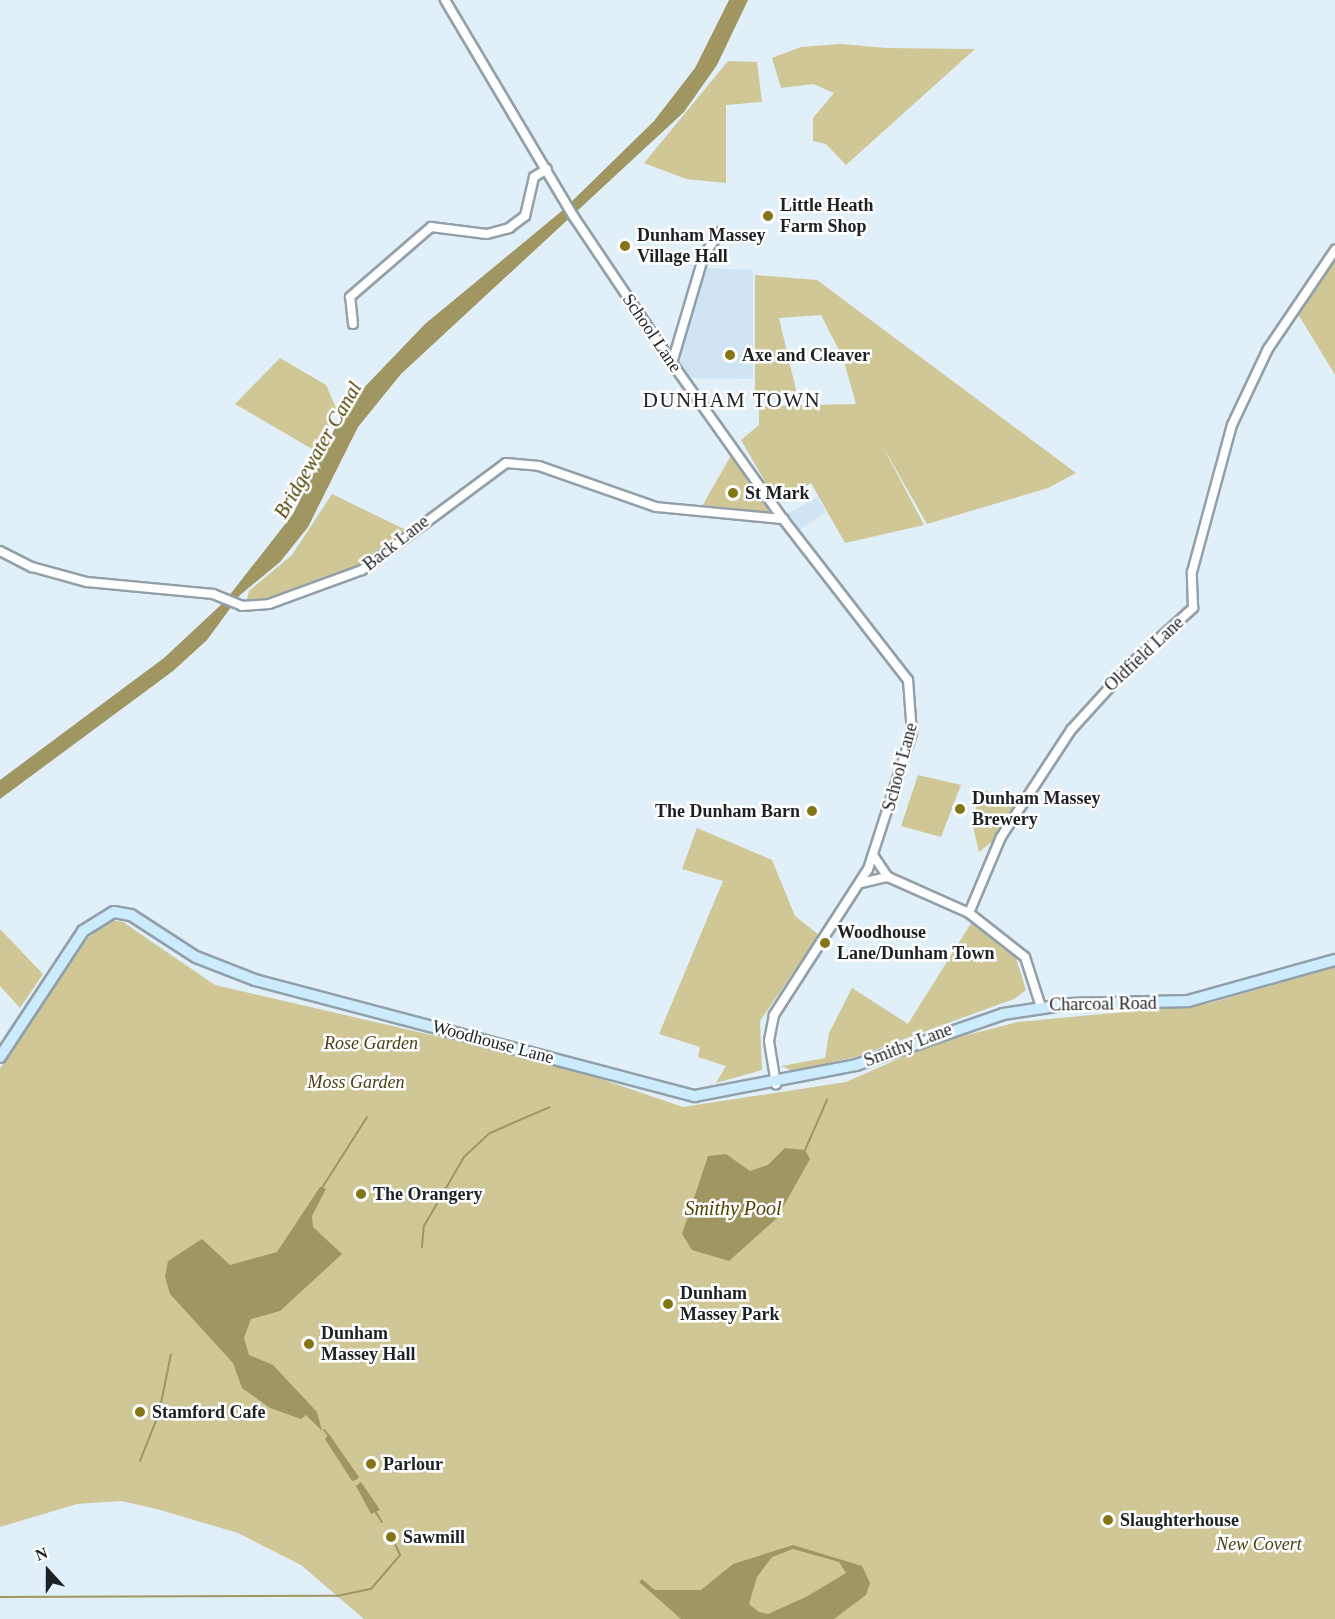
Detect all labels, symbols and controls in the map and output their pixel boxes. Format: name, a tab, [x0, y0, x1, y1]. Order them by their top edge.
place label: Little Heath Farm Shop	[780, 195, 873, 238]
marker: Little Heath Farm Shop	[761, 209, 775, 223]
place label: Dunham Massey Village Hall	[637, 225, 766, 268]
marker: Dunham Massey Village Hall	[618, 239, 632, 253]
street label: School Lane	[618, 289, 686, 377]
place label: Axe and Cleaver	[742, 344, 870, 366]
marker: Axe and Cleaver	[723, 348, 737, 362]
water label: Bridgewater Canal	[269, 377, 367, 523]
district label: DUNHAM TOWN	[643, 387, 821, 413]
place label: St Mark	[745, 482, 809, 504]
marker: St Mark	[726, 486, 740, 500]
street label: Back Lane	[359, 511, 433, 575]
street label: Oldfield Lane	[1100, 612, 1188, 696]
street label: School Lane	[878, 721, 922, 813]
place label: Dunham Massey Brewery	[972, 788, 1101, 830]
place label: The Dunham Barn	[655, 800, 800, 822]
marker: Dunham Massey Brewery	[953, 802, 967, 816]
marker: The Dunham Barn	[805, 804, 819, 818]
place label: Woodhouse Lane/Dunham Town	[837, 922, 995, 964]
marker: Woodhouse Lane/Dunham Town	[818, 936, 832, 950]
street label: Charcoal Road	[1049, 992, 1157, 1016]
street label: Woodhouse Lane	[430, 1015, 556, 1069]
street label: Smithy Lane	[861, 1018, 955, 1072]
park label: Rose Garden	[324, 1032, 418, 1054]
park label: Moss Garden	[308, 1071, 404, 1093]
place label: The Orangery	[373, 1183, 482, 1205]
marker: The Orangery	[354, 1187, 368, 1201]
water label: Smithy Pool	[684, 1196, 782, 1220]
place label: Dunham Massey Park	[680, 1283, 779, 1326]
marker: Dunham Massey Park	[661, 1297, 675, 1311]
place label: Dunham Massey Hall	[321, 1323, 415, 1366]
marker: Dunham Massey Hall	[302, 1337, 316, 1351]
place label: Stamford Cafe	[152, 1401, 265, 1423]
marker: Stamford Cafe	[133, 1405, 147, 1419]
place label: Parlour	[383, 1453, 443, 1475]
marker: Parlour	[364, 1457, 378, 1471]
place label: Slaughterhouse	[1120, 1509, 1239, 1531]
marker: Slaughterhouse	[1101, 1513, 1115, 1527]
place label: Sawmill	[403, 1526, 465, 1548]
marker: Sawmill	[384, 1530, 398, 1544]
park label: New Covert	[1216, 1533, 1302, 1555]
north arrow	[18, 1541, 78, 1601]
text: N	[33, 1544, 50, 1564]

